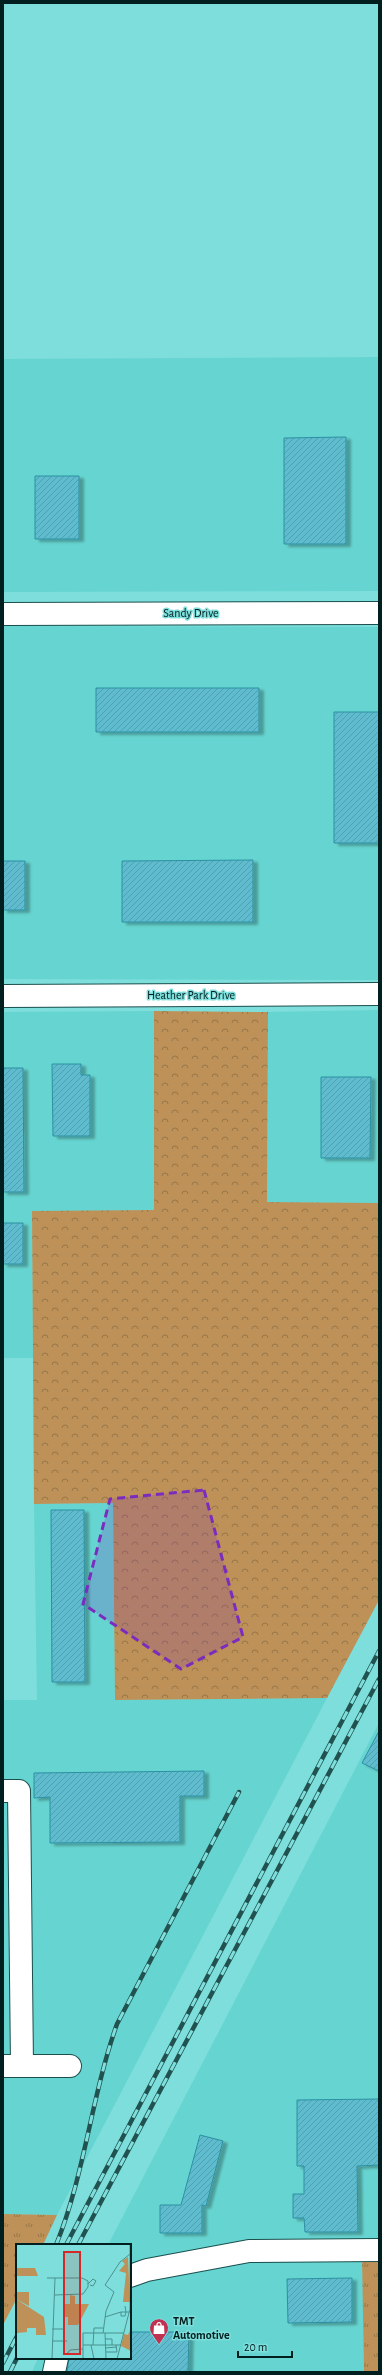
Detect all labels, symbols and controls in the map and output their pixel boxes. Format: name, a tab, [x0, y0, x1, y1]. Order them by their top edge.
street label: Sandy Drive	[163, 607, 219, 620]
street label: Heather Park Drive	[147, 989, 235, 1001]
inset map	[16, 2244, 131, 2359]
place label: TMT Automotive	[173, 2315, 230, 2341]
shop icon: TMT Automotive	[148, 2317, 170, 2345]
scale bar	[238, 2333, 292, 2359]
text: 20 m	[244, 2341, 267, 2353]

